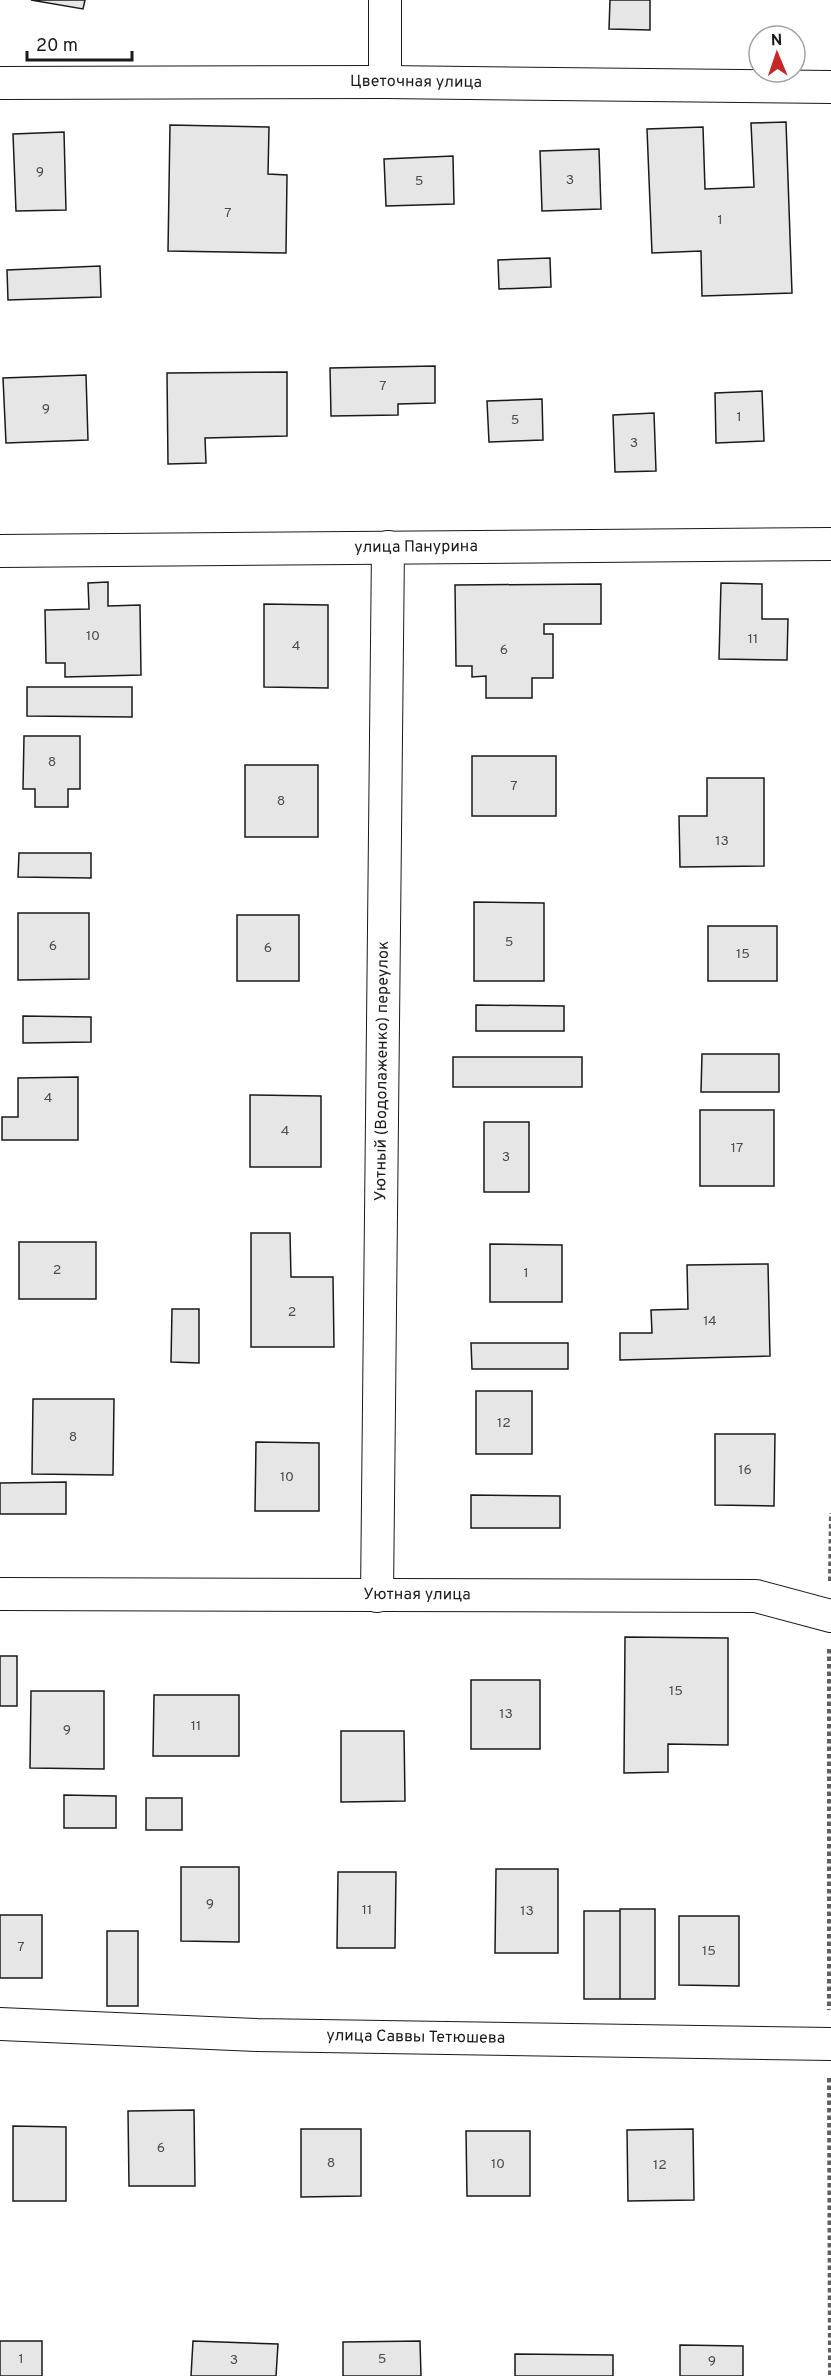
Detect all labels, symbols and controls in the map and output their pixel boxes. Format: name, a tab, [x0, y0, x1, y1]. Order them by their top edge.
scale bar	[27, 24, 132, 62]
north arrow	[747, 24, 807, 84]
text: N	[770, 31, 783, 51]
text: 20 m	[36, 35, 78, 58]
street label: Цветочная улица	[350, 72, 482, 93]
house number: 9	[36, 164, 44, 181]
house number: 3	[566, 172, 574, 189]
house number: 5	[415, 173, 423, 190]
house number: 7	[224, 205, 232, 222]
house number: 1	[717, 212, 723, 229]
house number: 7	[379, 378, 387, 395]
house number: 9	[42, 401, 50, 418]
house number: 1	[736, 409, 742, 426]
house number: 5	[511, 412, 519, 429]
house number: 3	[630, 435, 638, 452]
street label: улица Панурина	[354, 537, 478, 558]
house number: 10	[86, 628, 100, 645]
house number: 11	[748, 631, 758, 648]
house number: 4	[292, 638, 300, 655]
house number: 6	[500, 642, 508, 659]
house number: 8	[48, 754, 56, 771]
house number: 7	[510, 778, 518, 795]
house number: 8	[277, 793, 285, 810]
house number: 13	[715, 833, 729, 850]
house number: 5	[505, 934, 513, 951]
house number: 6	[49, 938, 57, 955]
house number: 6	[264, 940, 272, 957]
street label: Уютный (Водолаженко) переулок	[371, 941, 394, 1201]
house number: 15	[736, 946, 750, 963]
house number: 4	[44, 1090, 52, 1107]
house number: 4	[281, 1123, 289, 1140]
house number: 17	[731, 1140, 743, 1157]
house number: 3	[502, 1149, 510, 1166]
house number: 2	[53, 1262, 61, 1279]
house number: 1	[523, 1265, 529, 1282]
house number: 2	[288, 1304, 296, 1321]
house number: 14	[703, 1313, 717, 1330]
house number: 12	[497, 1415, 511, 1432]
house number: 8	[69, 1429, 77, 1446]
house number: 16	[738, 1462, 752, 1479]
house number: 10	[280, 1469, 294, 1486]
street label: Уютная улица	[363, 1585, 471, 1605]
house number: 15	[669, 1683, 683, 1700]
house number: 13	[499, 1706, 513, 1723]
house number: 11	[191, 1718, 201, 1735]
house number: 9	[63, 1722, 71, 1739]
house number: 9	[206, 1896, 214, 1913]
house number: 11	[362, 1902, 372, 1919]
house number: 13	[520, 1903, 534, 1920]
house number: 7	[17, 1939, 25, 1956]
house number: 15	[702, 1943, 716, 1960]
street label: улица Саввы Тетюшева	[326, 2026, 505, 2049]
house number: 6	[157, 2140, 165, 2157]
house number: 8	[327, 2155, 335, 2172]
house number: 10	[491, 2156, 505, 2173]
house number: 12	[653, 2157, 667, 2174]
house number: 1	[18, 2351, 24, 2368]
house number: 5	[378, 2351, 386, 2368]
house number: 3	[230, 2352, 238, 2369]
house number: 9	[708, 2353, 716, 2370]

